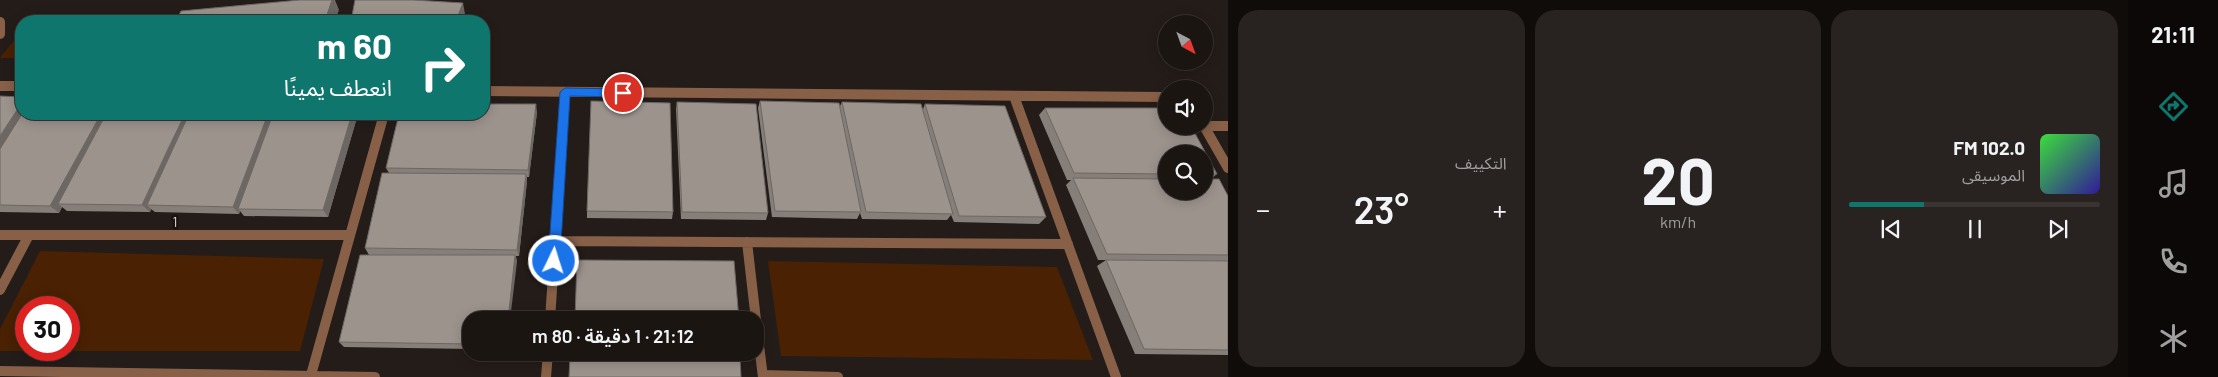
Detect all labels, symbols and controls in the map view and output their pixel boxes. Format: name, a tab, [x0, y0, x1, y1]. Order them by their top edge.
north arrow	[1158, 15, 1212, 70]
map controls	[1158, 15, 1213, 200]
text: 21:11	[2151, 21, 2195, 47]
text: 60 m	[317, 24, 392, 66]
icon: right	[410, 35, 475, 100]
pin	[602, 72, 644, 114]
text: انعطف يمينًا	[284, 74, 392, 100]
icon: arrive	[609, 79, 637, 107]
button: sound	[1158, 80, 1213, 135]
icon: directions	[2156, 89, 2191, 124]
text: 102.0 FM	[1953, 136, 2025, 159]
text: 20	[1641, 140, 1715, 218]
button: search	[1158, 145, 1213, 200]
text: التكييف	[1455, 153, 1507, 172]
text: الموسيقى	[1962, 165, 2025, 184]
icon: music	[2156, 166, 2191, 201]
text: 23°	[1354, 186, 1409, 232]
text: −	[1256, 192, 1270, 226]
text: +	[1493, 192, 1507, 226]
text: km/h	[1660, 212, 1696, 231]
street label: 1	[173, 213, 177, 230]
icon: previous	[1877, 215, 1905, 243]
icon: pause	[1961, 215, 1989, 243]
icon: next	[2044, 215, 2072, 243]
position arrow	[527, 234, 579, 286]
icon: phone	[2156, 244, 2191, 279]
speed limit sign: 30	[15, 296, 80, 361]
icon: climate	[2156, 321, 2191, 356]
text: 21:12 · 1 دقيقة · 80 m	[532, 324, 694, 347]

